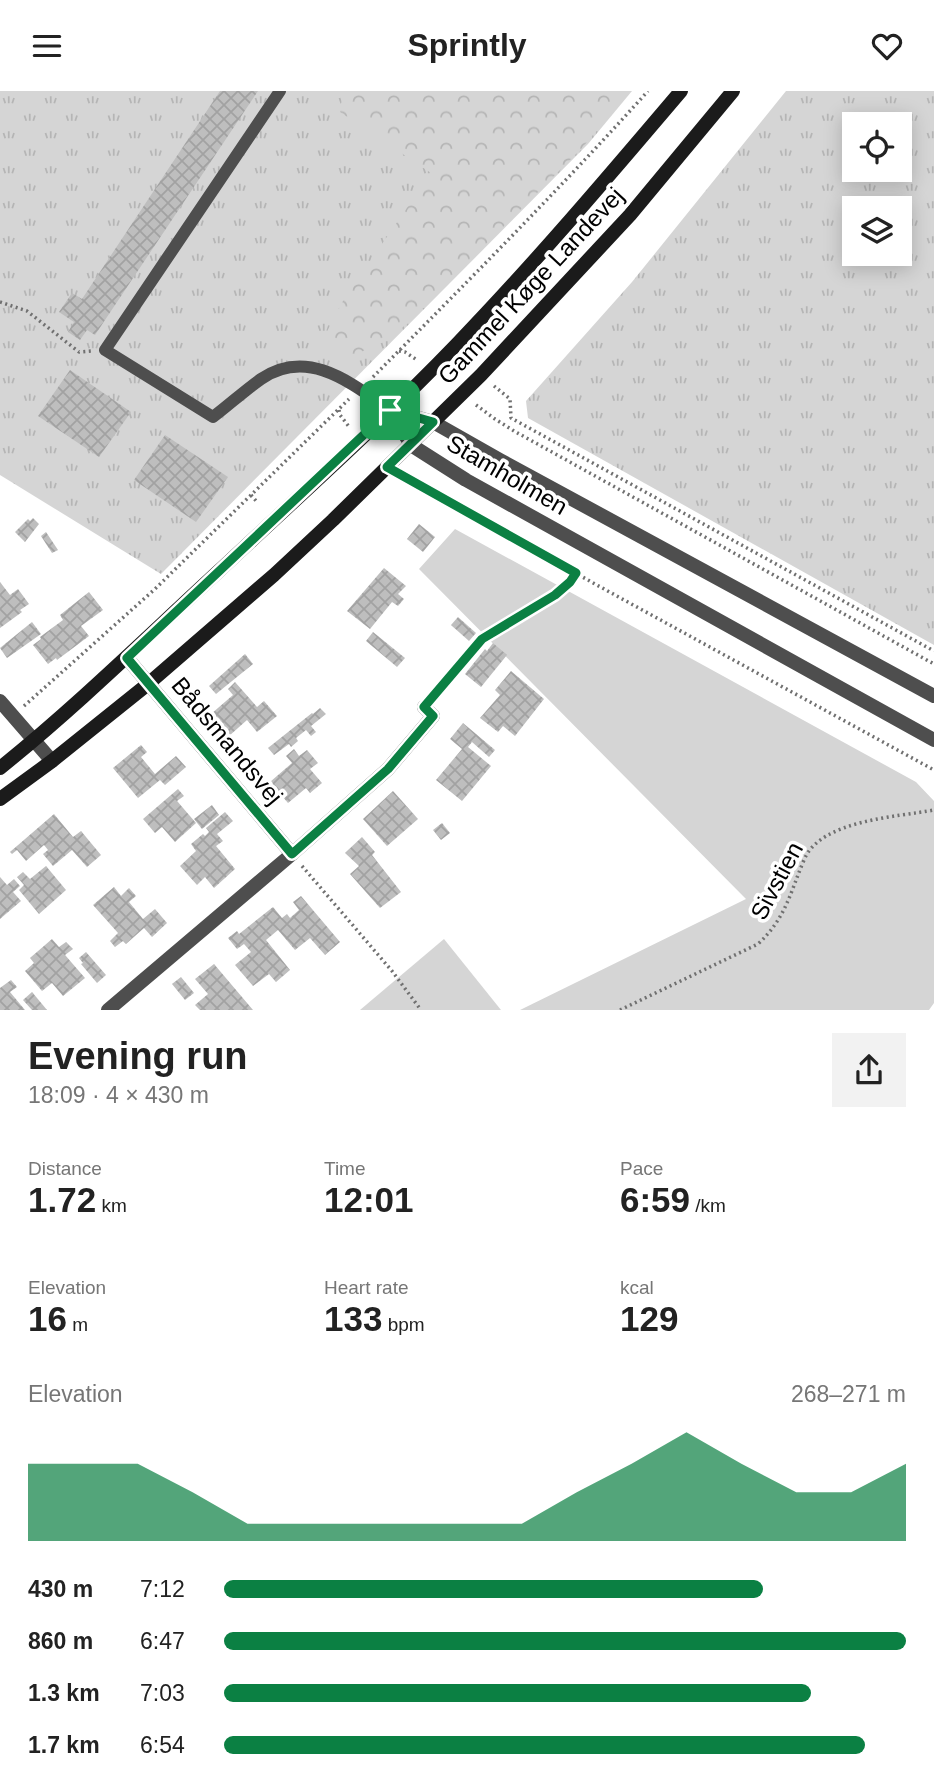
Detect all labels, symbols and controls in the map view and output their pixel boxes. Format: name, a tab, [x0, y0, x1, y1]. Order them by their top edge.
icon: menu	[28, 27, 66, 65]
text: Sprintly	[407, 27, 527, 63]
icon: heart	[868, 27, 906, 65]
map controls	[842, 112, 912, 266]
button: locate	[842, 112, 912, 182]
street label: Gammel Køge Landevej	[433, 182, 629, 390]
button: layers	[842, 196, 912, 266]
pin	[360, 380, 420, 440]
icon: arrive	[371, 391, 409, 429]
street label: Stamholmen	[442, 429, 572, 520]
street label: Bådsmandsvej	[166, 672, 288, 810]
street label: Sivstien	[745, 837, 808, 924]
button: share	[832, 1033, 906, 1107]
text: Evening run	[28, 1035, 248, 1077]
text: 18:09 · 4 × 430 m	[28, 1082, 209, 1108]
text: Distance	[28, 1158, 102, 1179]
text: Time	[324, 1158, 366, 1179]
text: Pace	[620, 1158, 663, 1179]
text: 1.72	[28, 1180, 96, 1219]
text: 12:01	[324, 1180, 414, 1219]
text: 6:59	[620, 1180, 690, 1219]
text: km	[96, 1195, 127, 1216]
text: /km	[690, 1195, 726, 1216]
text: Elevation	[28, 1277, 106, 1298]
text: Heart rate	[324, 1277, 408, 1298]
text: kcal	[620, 1277, 654, 1298]
text: 16	[28, 1299, 67, 1338]
text: 133	[324, 1299, 382, 1338]
text: 129	[620, 1299, 678, 1338]
text: m	[67, 1314, 88, 1335]
text: bpm	[382, 1314, 425, 1335]
text: Elevation	[28, 1381, 123, 1407]
text: 268–271 m	[791, 1381, 906, 1407]
text: 430 m	[28, 1576, 93, 1602]
text: 7:12	[140, 1576, 185, 1602]
text: 860 m	[28, 1628, 93, 1654]
text: 6:47	[140, 1628, 185, 1654]
text: 1.3 km	[28, 1680, 100, 1706]
text: 7:03	[140, 1680, 185, 1706]
text: 1.7 km	[28, 1732, 100, 1758]
text: 6:54	[140, 1732, 185, 1758]

